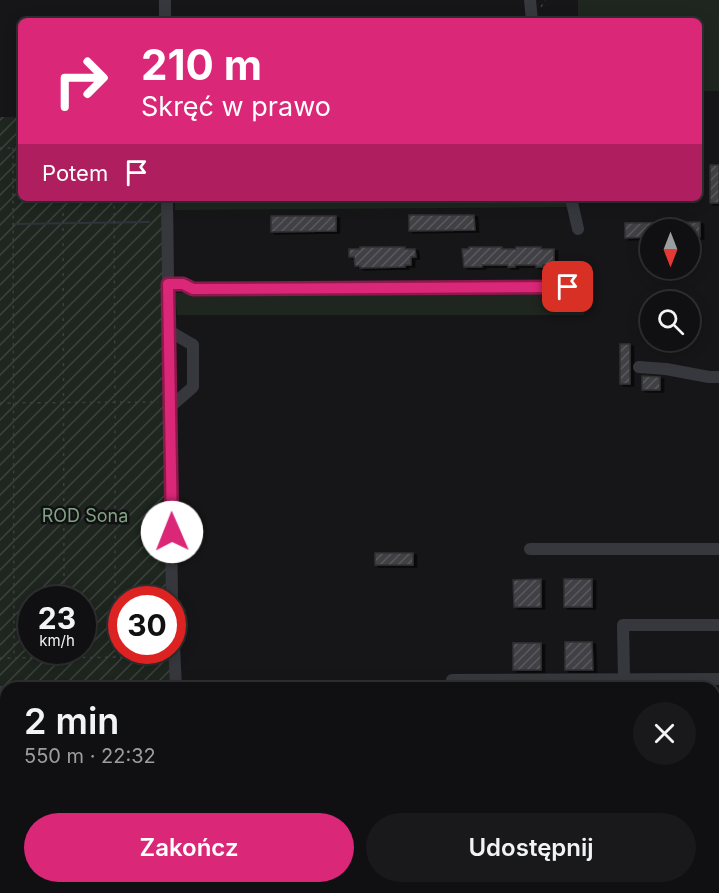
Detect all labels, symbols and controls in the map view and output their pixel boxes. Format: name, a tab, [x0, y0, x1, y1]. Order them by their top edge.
text: 210 m	[141, 39, 262, 90]
icon: right	[42, 42, 120, 120]
text: Skręć w prawo	[141, 90, 331, 123]
icon: arrive	[120, 156, 153, 189]
text: Potem	[42, 160, 108, 186]
north arrow	[640, 219, 700, 279]
map controls	[640, 219, 700, 351]
pin	[542, 261, 593, 312]
icon: arrive	[551, 270, 584, 303]
button: search	[640, 291, 700, 351]
position arrow	[140, 500, 204, 564]
park label: ROD Sona	[42, 505, 128, 526]
speed limit sign: 30	[108, 586, 186, 664]
text: 23	[38, 600, 76, 636]
text: km/h	[39, 631, 75, 650]
text: 2 min	[24, 699, 119, 743]
button: close	[633, 702, 696, 765]
text: 550 m · 22:32	[24, 744, 156, 768]
button: Zakończ	[24, 813, 354, 882]
button: Udostępnij	[366, 813, 696, 882]

